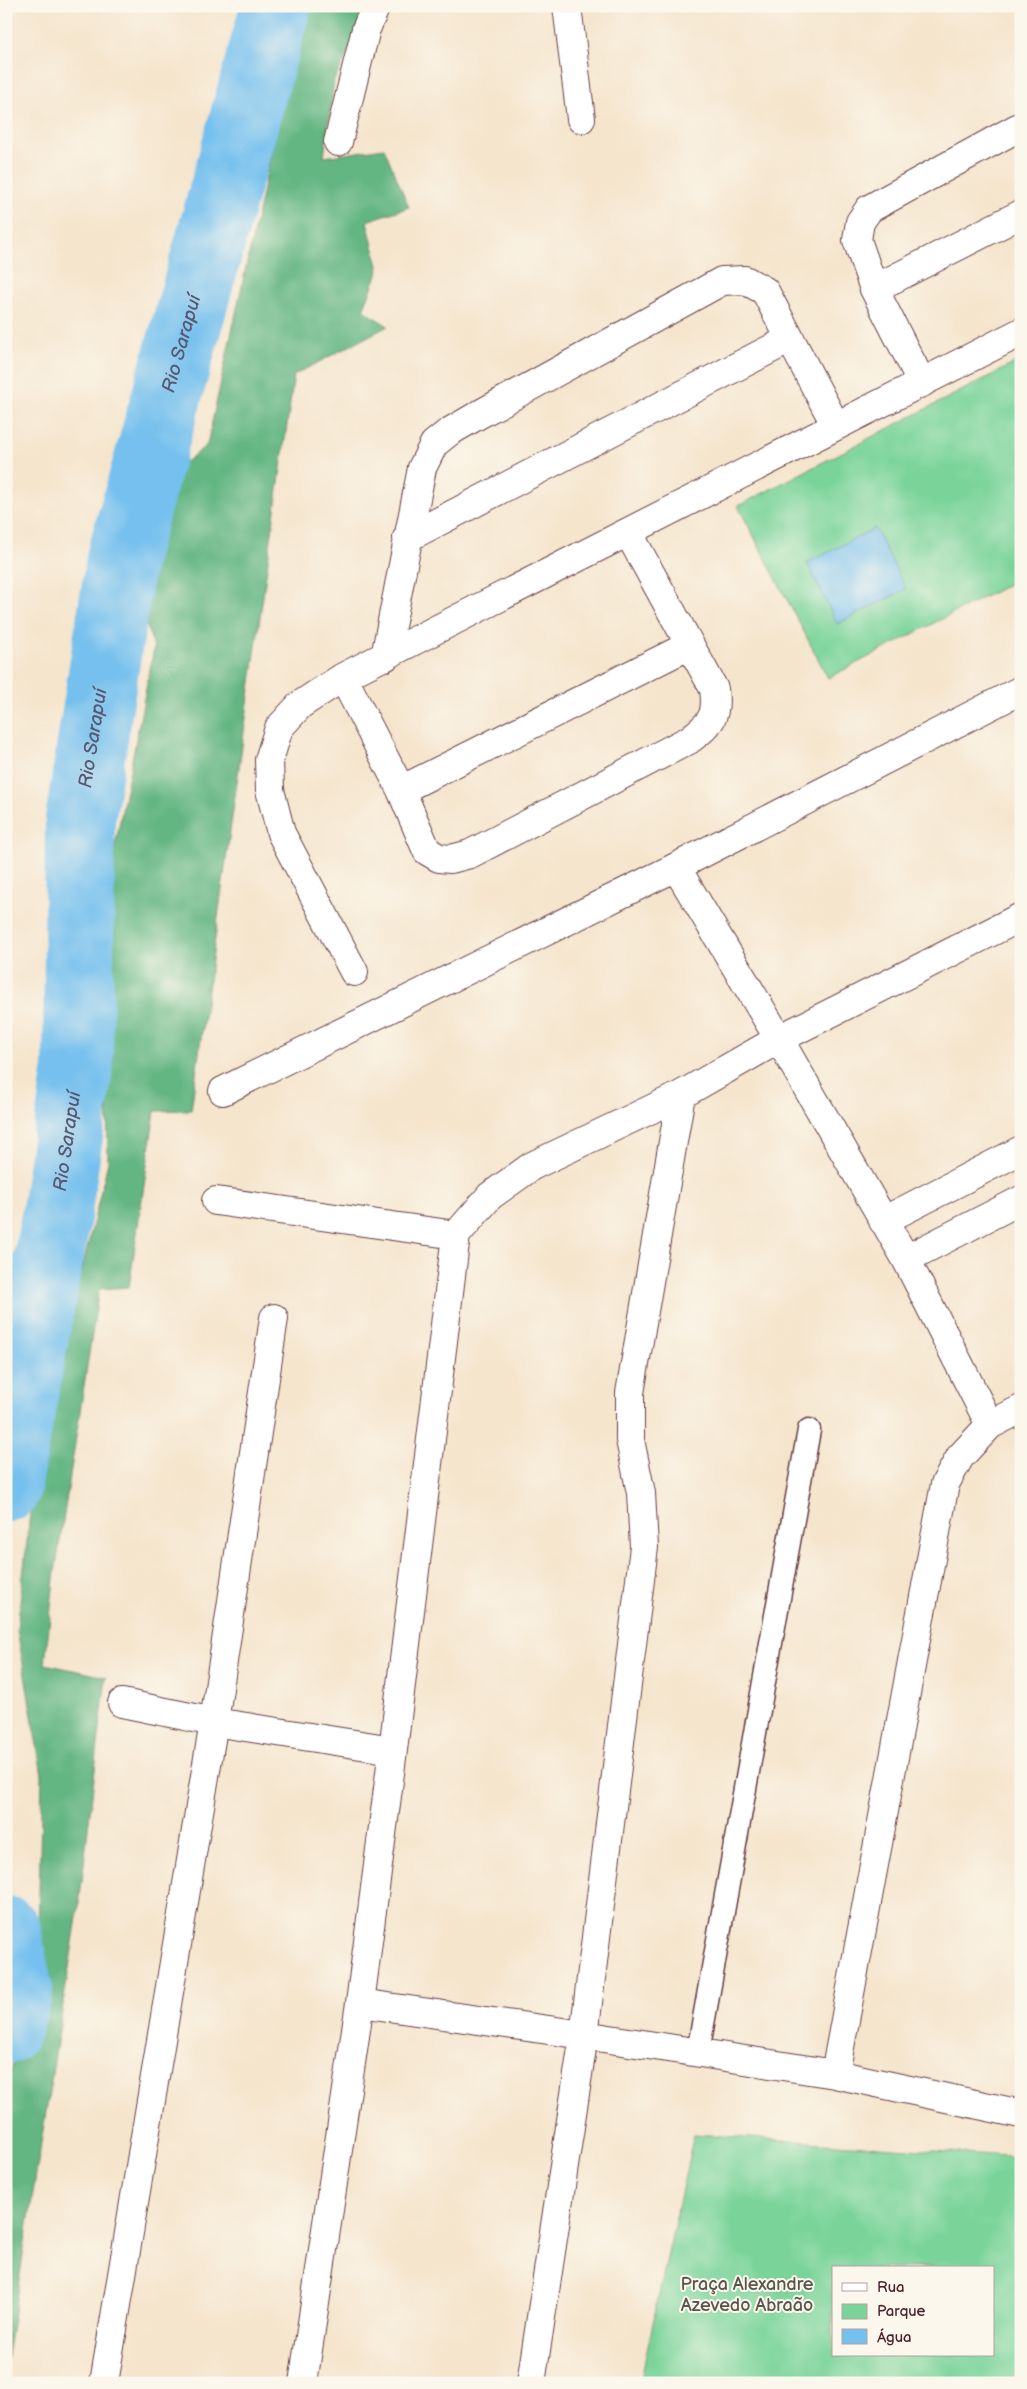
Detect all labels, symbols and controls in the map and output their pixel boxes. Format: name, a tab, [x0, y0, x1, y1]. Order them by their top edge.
water label: Rio Sarapuí	[157, 290, 207, 395]
water label: Rio Sarapuí	[74, 684, 112, 790]
water label: Rio Sarapuí	[48, 1088, 86, 1193]
legend	[832, 2266, 994, 2356]
park label: Praça Alexandre Azevedo Abraão	[681, 2274, 814, 2316]
text: Rua	[877, 2278, 905, 2297]
text: Parque	[877, 2302, 926, 2321]
text: Água	[877, 2328, 912, 2347]

